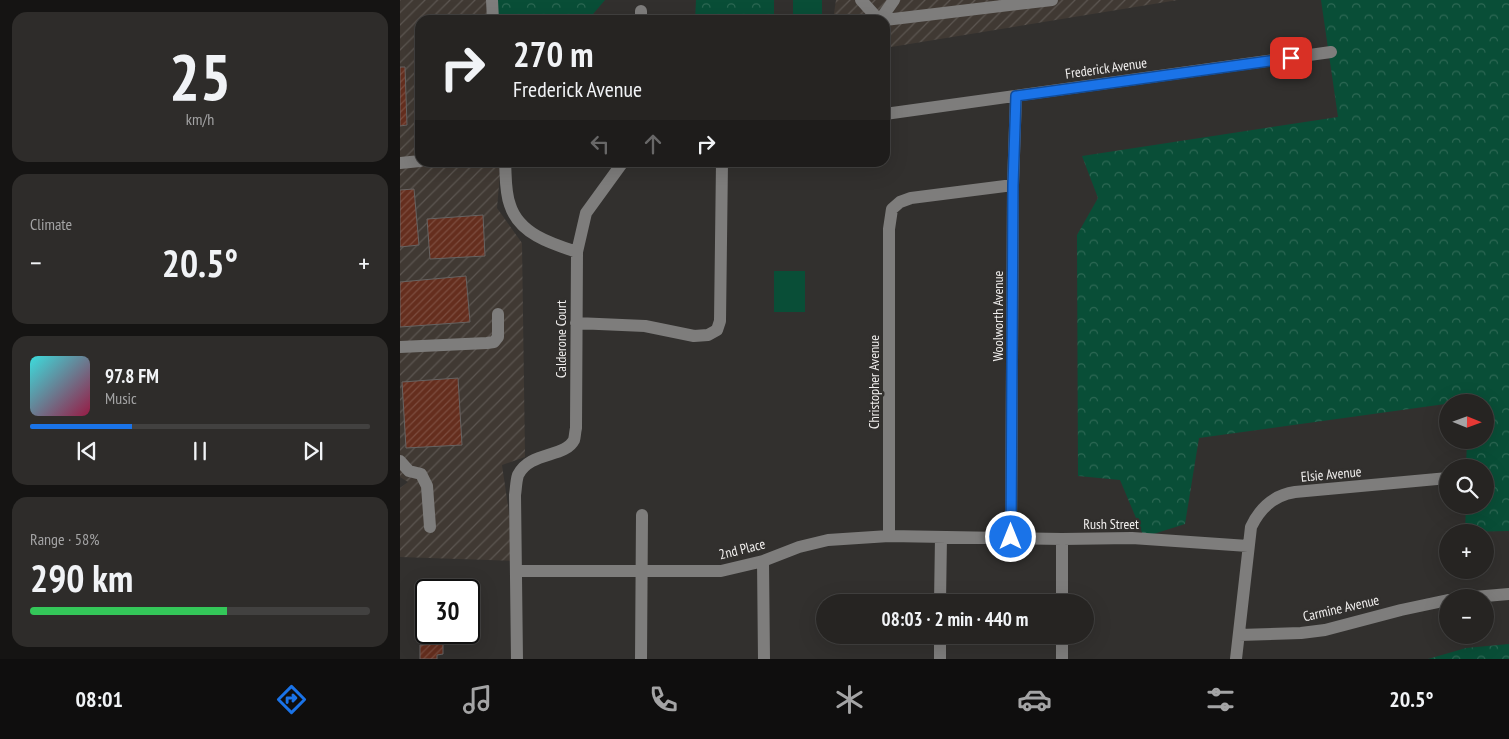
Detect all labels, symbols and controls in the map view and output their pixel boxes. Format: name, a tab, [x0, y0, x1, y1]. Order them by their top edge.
text: 270 m	[513, 31, 594, 77]
text: 25	[169, 34, 231, 118]
icon: right	[430, 35, 495, 100]
pin	[1270, 37, 1312, 79]
icon: arrive	[1277, 44, 1305, 72]
street label: Frederick Avenue	[1064, 53, 1148, 83]
text: Frederick Avenue	[513, 75, 642, 103]
text: km/h	[186, 109, 214, 129]
icon: left	[586, 130, 614, 158]
icon: ahead	[639, 130, 667, 158]
icon: right	[692, 130, 720, 158]
text: Climate	[30, 214, 72, 234]
text: 20.5°	[162, 238, 238, 287]
text: −	[30, 244, 42, 281]
text: +	[358, 244, 370, 281]
street label: Woolworth Avenue	[989, 270, 1007, 361]
street label: Calderone Court	[552, 300, 570, 378]
street label: Christopher Avenue	[865, 335, 883, 429]
text: 97.8 FM	[105, 364, 159, 388]
text: Music	[105, 388, 137, 408]
north arrow	[1439, 394, 1494, 449]
map controls	[1439, 394, 1494, 644]
icon: previous	[73, 437, 101, 465]
icon: pause	[186, 437, 214, 465]
icon: next	[299, 437, 327, 465]
button: search	[1439, 459, 1494, 514]
street label: Elsie Avenue	[1300, 462, 1362, 486]
position arrow	[984, 510, 1036, 562]
street label: Rush Street	[1083, 515, 1139, 533]
button: +	[1439, 524, 1494, 579]
text: Range · 58%	[30, 529, 99, 549]
street label: 2nd Place	[717, 535, 767, 563]
text: 290 km	[30, 553, 133, 602]
speed limit sign: 30	[415, 579, 480, 644]
button: −	[1439, 589, 1494, 644]
street label: Carmine Avenue	[1301, 590, 1381, 626]
text: 08:03 · 2 min · 440 m	[882, 607, 1028, 631]
icon: directions	[274, 682, 309, 717]
icon: music	[460, 682, 495, 717]
icon: phone	[646, 682, 681, 717]
icon: climate	[832, 682, 867, 717]
icon: car	[1017, 682, 1052, 717]
icon: filters	[1203, 682, 1238, 717]
text: 08:01	[75, 685, 123, 713]
text: 20.5°	[1389, 685, 1434, 713]

